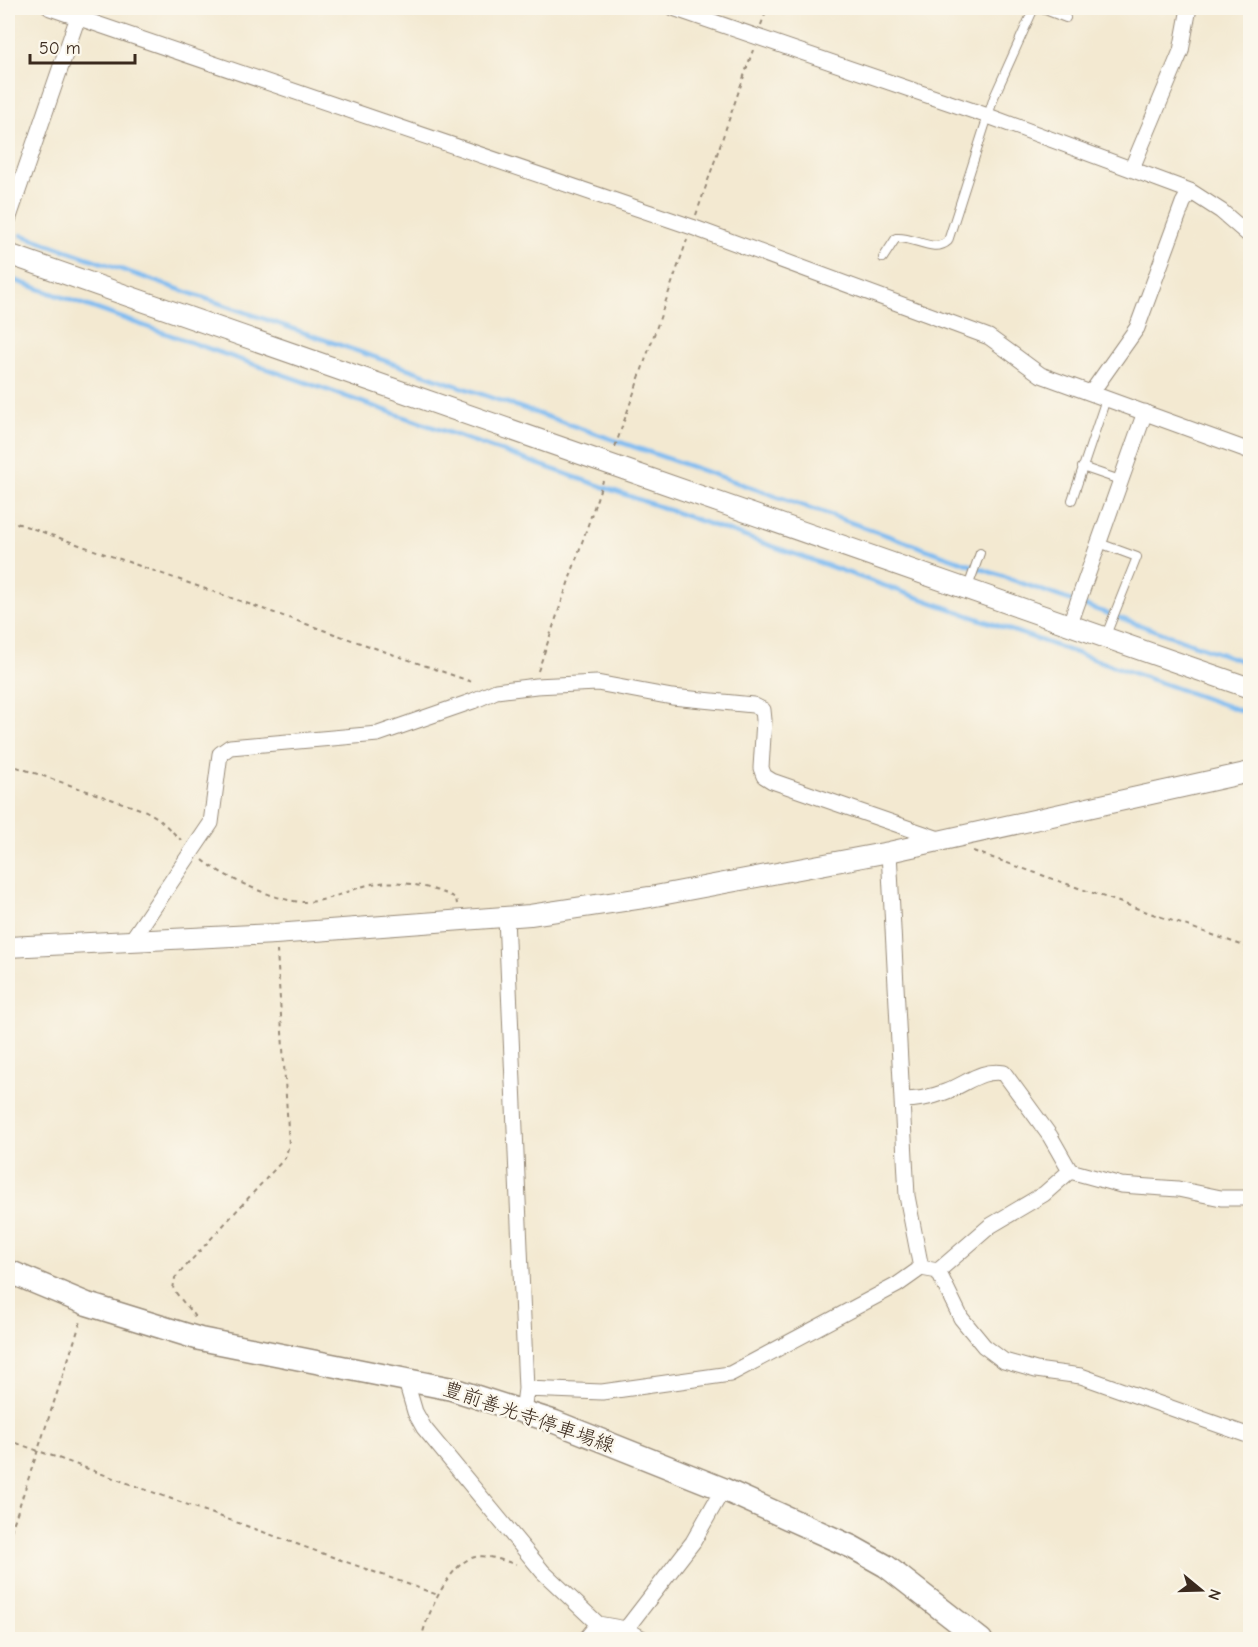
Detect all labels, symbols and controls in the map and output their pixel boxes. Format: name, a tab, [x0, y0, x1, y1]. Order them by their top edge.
scale bar	[30, 27, 135, 65]
text: 50 m	[39, 38, 81, 59]
street label: 豊前善光寺停車場線	[440, 1377, 618, 1457]
north arrow	[1171, 1560, 1231, 1620]
text: N	[1204, 1587, 1224, 1602]

